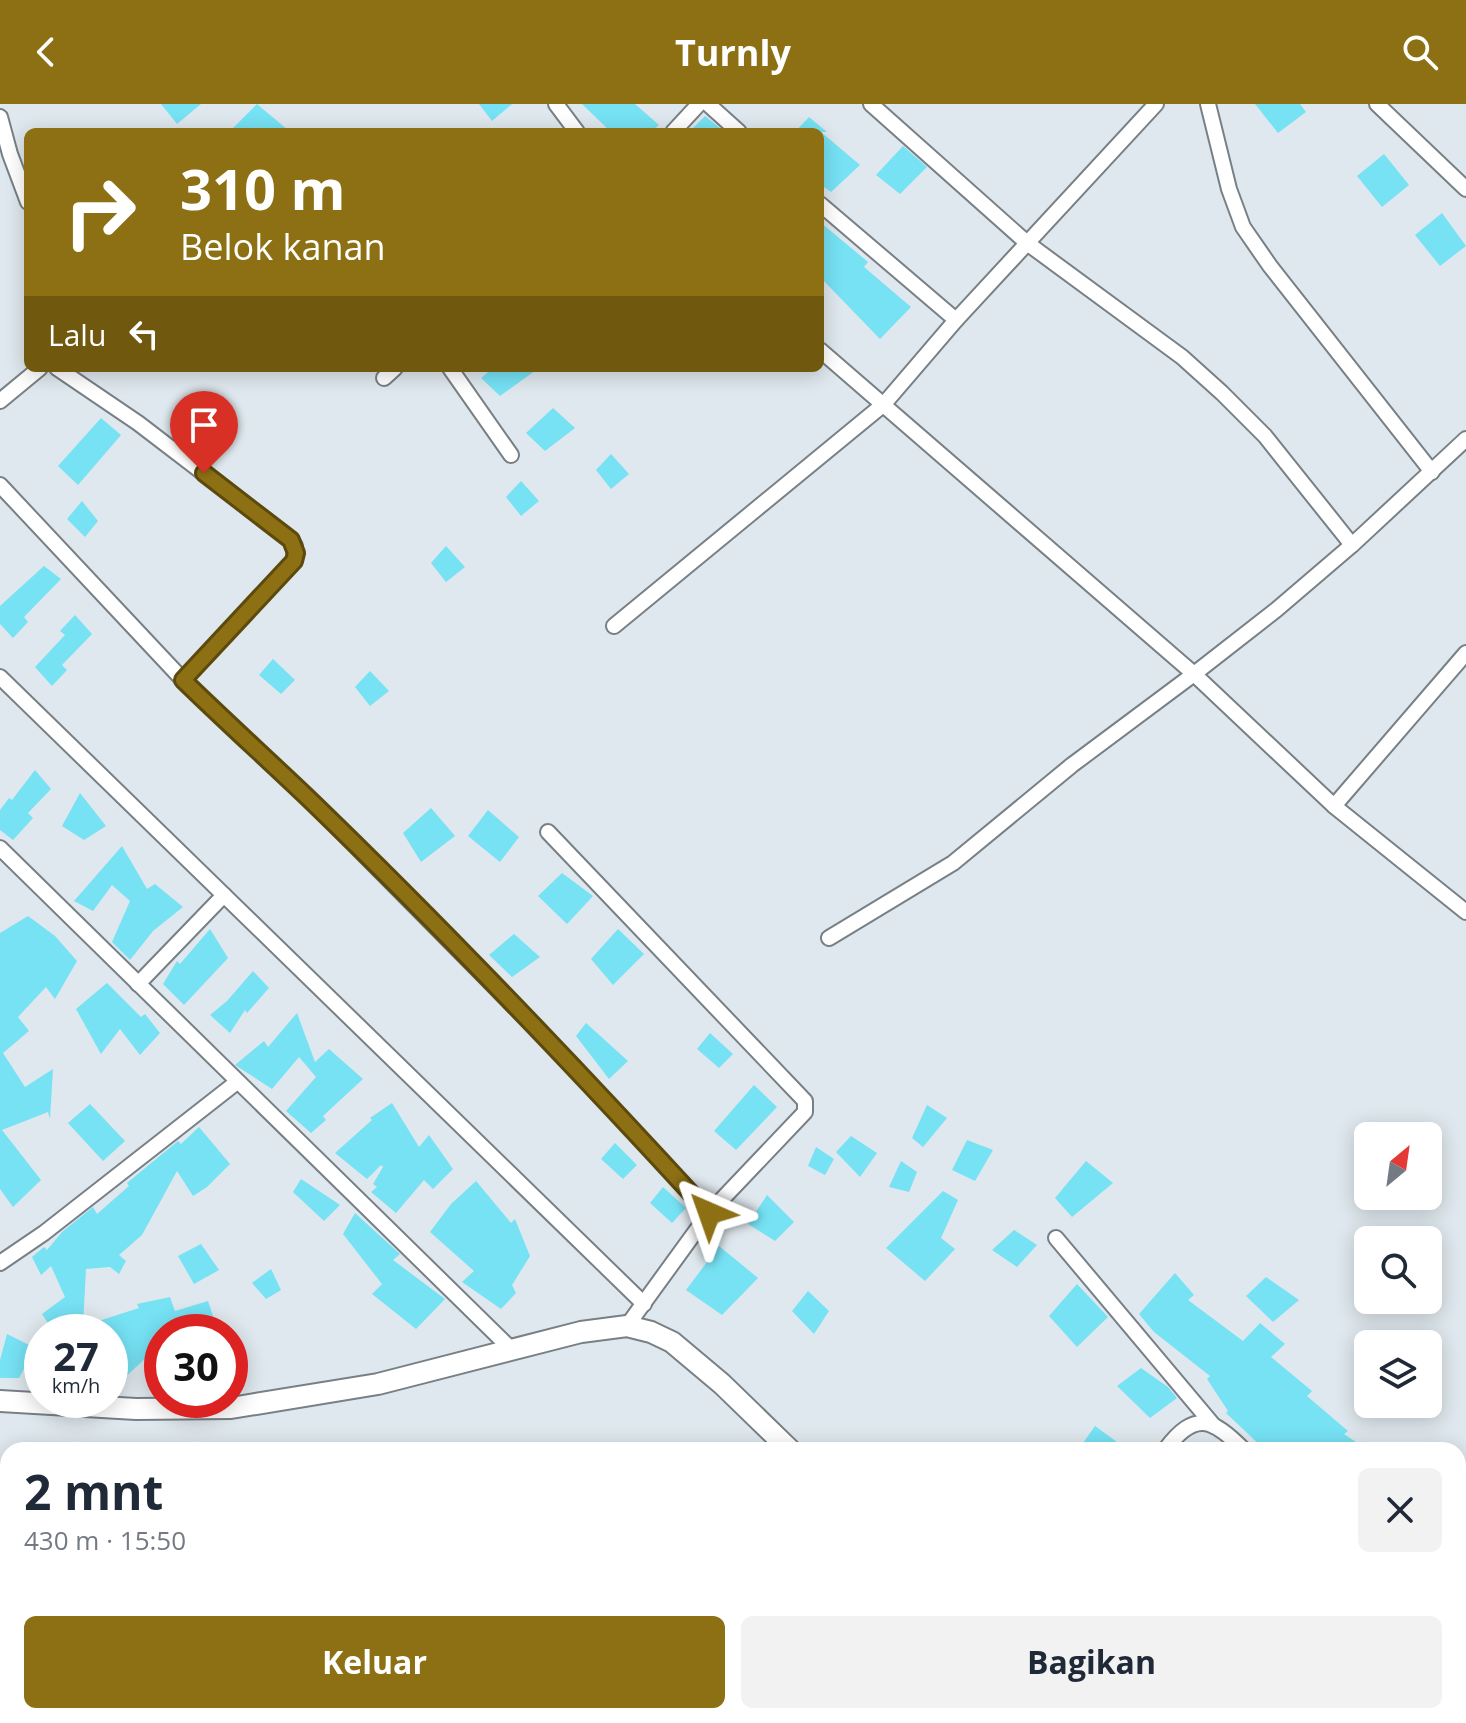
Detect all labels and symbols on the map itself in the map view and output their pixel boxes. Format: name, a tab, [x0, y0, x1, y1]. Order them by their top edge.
pin	[170, 391, 238, 473]
north arrow	[1354, 1122, 1442, 1210]
position arrow	[667, 1171, 751, 1255]
speed limit sign: 30	[144, 1314, 248, 1418]

